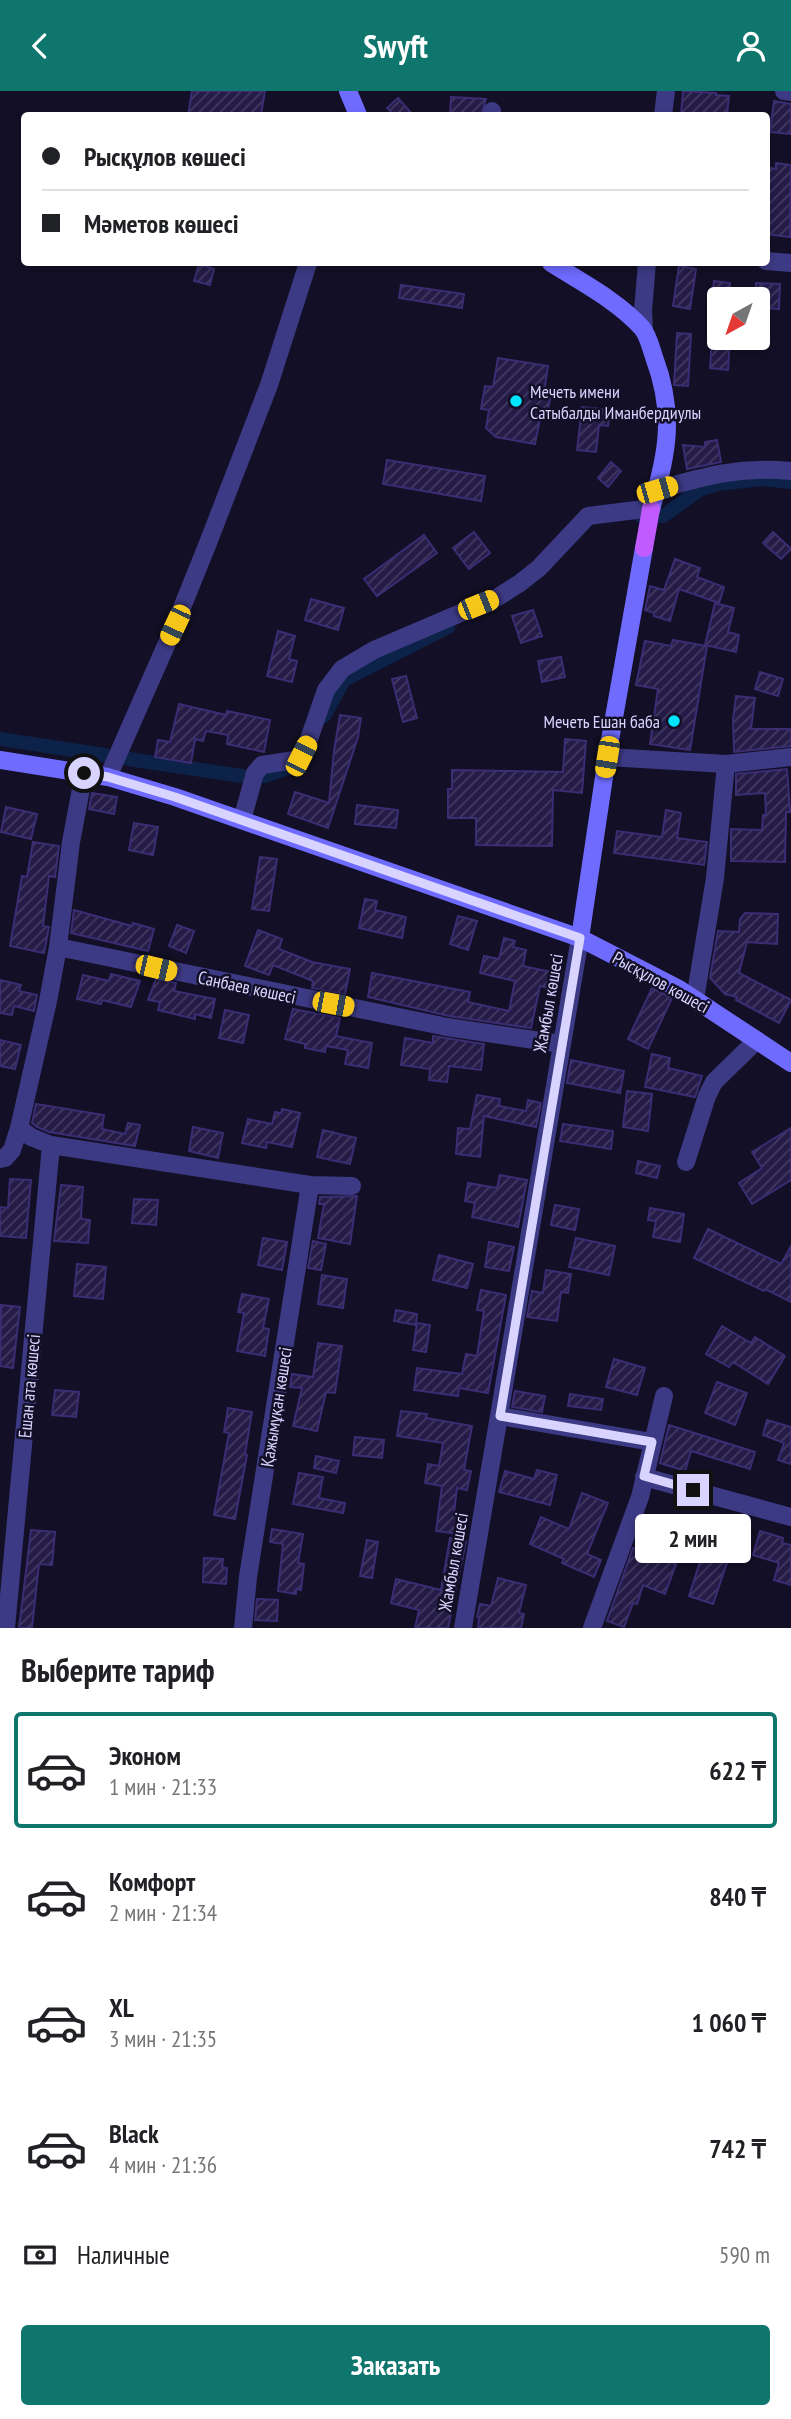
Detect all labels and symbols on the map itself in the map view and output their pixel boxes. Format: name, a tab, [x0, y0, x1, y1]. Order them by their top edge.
north arrow	[707, 287, 770, 350]
place label: Мечеть имени Сатыбалды Иманбердиулы	[530, 380, 701, 424]
marker: Мечеть имени Сатыбалды Иманбердиулы	[508, 393, 524, 409]
car	[634, 474, 681, 506]
car	[455, 587, 502, 623]
car	[157, 602, 194, 648]
place label: Мечеть Ешан баба	[543, 710, 660, 733]
marker: Мечеть Ешан баба	[666, 713, 682, 729]
car	[283, 733, 320, 779]
car	[594, 735, 621, 779]
route start	[68, 757, 100, 789]
street label: Рысқұлов көшесі	[609, 946, 713, 1018]
street label: Жамбыл көшесі	[528, 952, 568, 1055]
car	[134, 953, 179, 983]
street label: Санбаев көшесі	[196, 965, 298, 1009]
car	[311, 990, 356, 1018]
street label: Ешан ата көшесі	[13, 1333, 45, 1439]
street label: Қажымұқан көшесі	[255, 1345, 297, 1469]
route end	[677, 1474, 709, 1506]
street label: Жамбыл көшесі	[433, 1511, 473, 1614]
callout: 2 мин	[635, 1515, 751, 1563]

